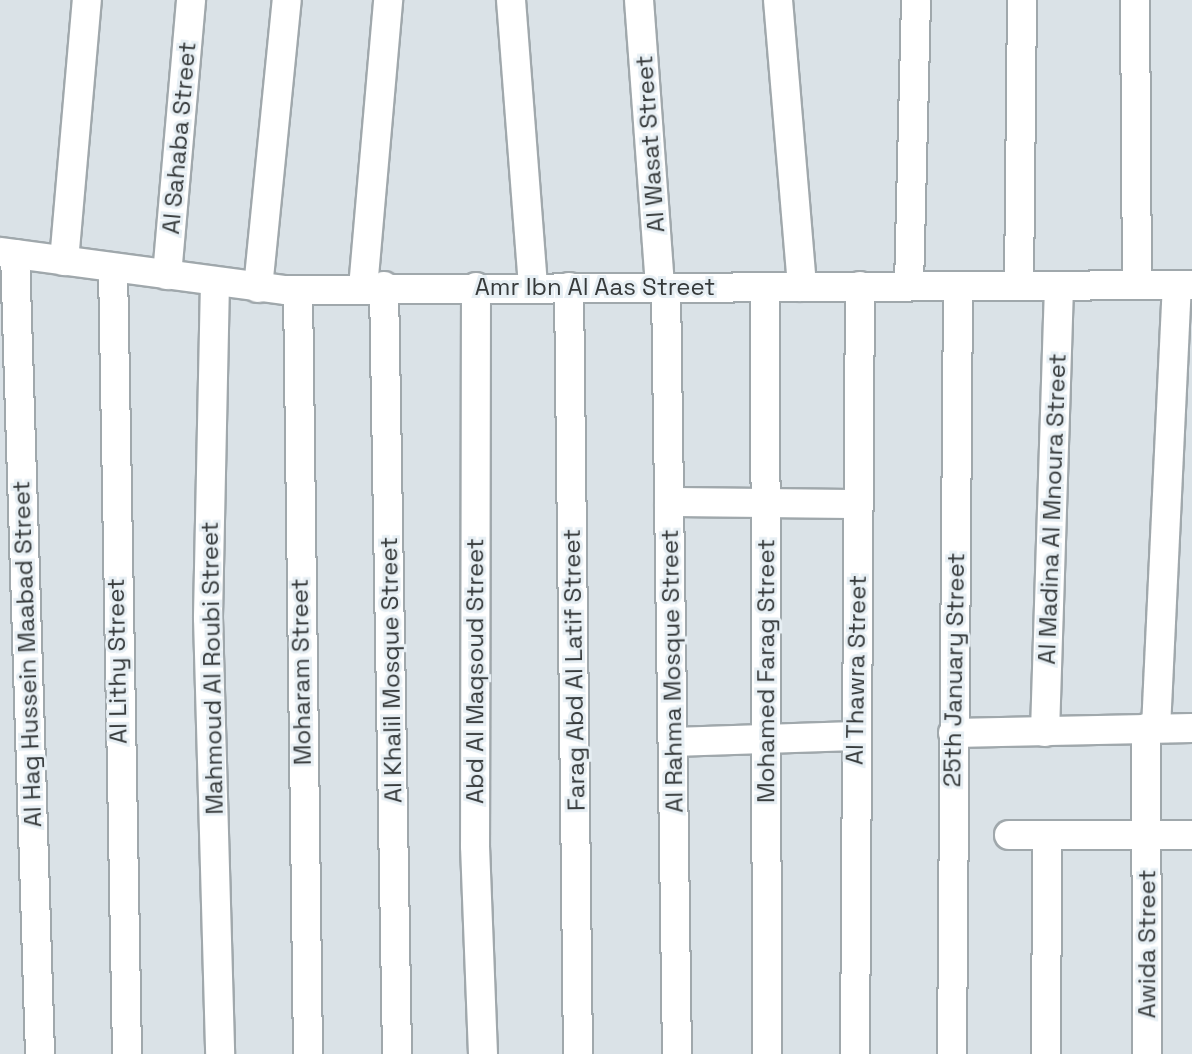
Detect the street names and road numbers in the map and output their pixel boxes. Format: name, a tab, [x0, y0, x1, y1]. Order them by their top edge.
street label: Al Sahaba Street	[156, 41, 202, 235]
street label: Al Wasat Street	[629, 54, 671, 234]
street label: Amr Ibn Al Aas Street	[474, 273, 716, 301]
street label: Al Madina Al Mnoura Street	[1032, 353, 1072, 665]
street label: Al Hag Hussein Maabad Street	[7, 480, 47, 828]
street label: Mahmoud Al Roubi Street	[195, 521, 229, 815]
street label: Farag Abd Al Latif Street	[557, 528, 591, 812]
street label: Al Rahma Mosque Street	[655, 529, 689, 813]
street label: Al Khalil Mosque Street	[374, 537, 408, 803]
street label: Abd Al Maqsoud Street	[461, 538, 489, 804]
street label: Mohamed Farag Street	[752, 539, 780, 803]
street label: 25th January Street	[938, 553, 970, 787]
street label: Al Thawra Street	[840, 574, 872, 766]
street label: Al Lithy Street	[101, 578, 133, 744]
street label: Moharam Street	[285, 578, 317, 766]
street label: Awida Street	[1133, 870, 1161, 1018]

